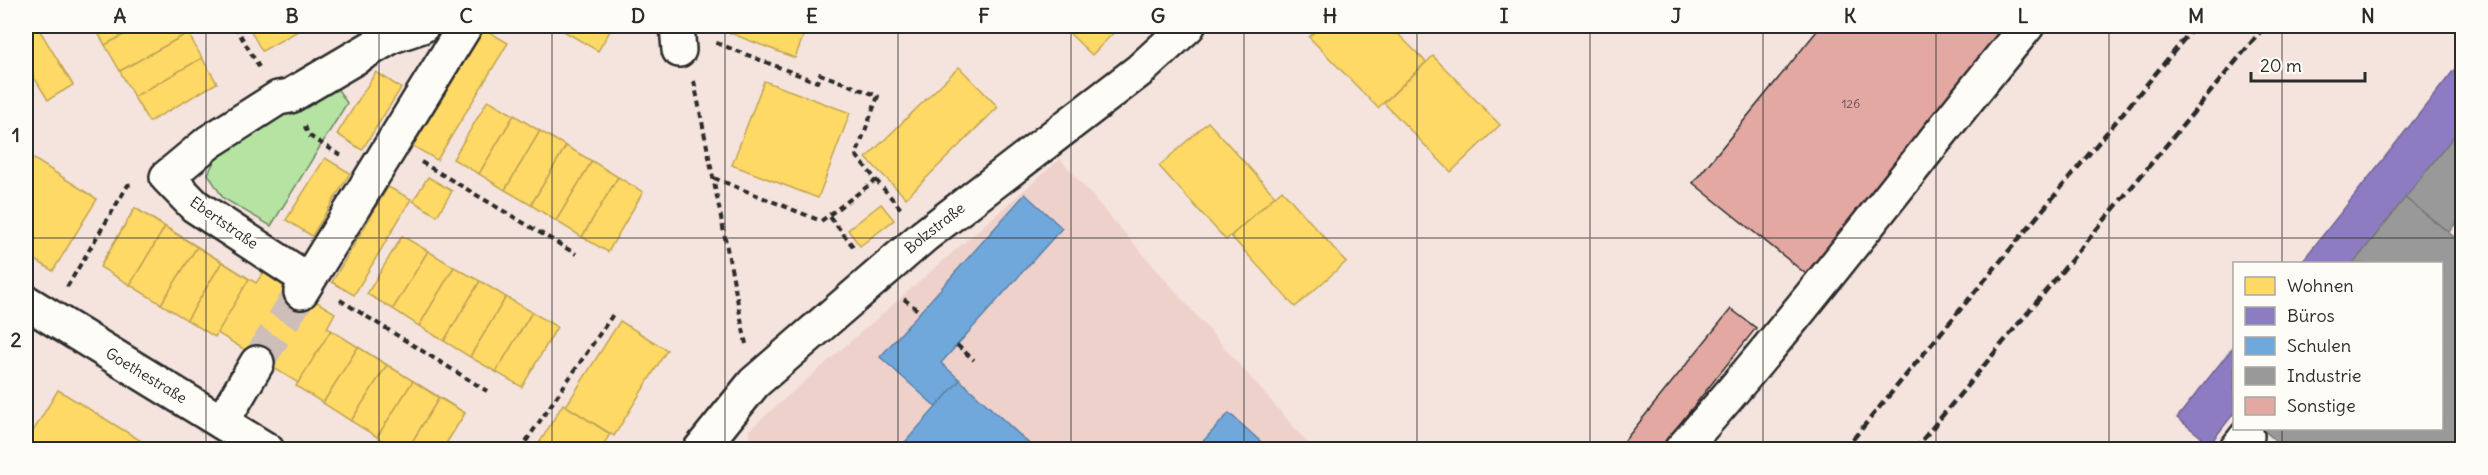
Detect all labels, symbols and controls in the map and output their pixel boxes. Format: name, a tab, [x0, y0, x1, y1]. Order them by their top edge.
text: A	[114, 3, 127, 28]
text: B	[285, 3, 299, 28]
text: C	[459, 3, 473, 28]
text: D	[631, 3, 645, 28]
text: E	[806, 3, 818, 28]
text: F	[978, 3, 990, 28]
text: G	[1151, 3, 1165, 28]
text: H	[1323, 3, 1337, 28]
text: I	[1500, 3, 1509, 28]
text: J	[1671, 3, 1682, 28]
text: K	[1844, 3, 1857, 28]
text: L	[2018, 3, 2029, 28]
text: M	[2188, 3, 2204, 28]
text: N	[2361, 3, 2375, 28]
scale bar	[2251, 45, 2365, 83]
text: 20 m	[2260, 54, 2302, 77]
house number: 126	[1842, 96, 1860, 111]
text: 1	[12, 122, 20, 147]
street label: Ebertstraße	[186, 192, 262, 253]
street label: Bolzstraße	[900, 198, 968, 258]
legend	[2233, 262, 2443, 430]
text: Wohnen	[2287, 274, 2354, 297]
text: Büros	[2287, 304, 2335, 327]
text: 2	[11, 327, 22, 352]
text: Schulen	[2287, 334, 2351, 357]
street label: Goethestraße	[102, 343, 191, 407]
text: Industrie	[2287, 364, 2362, 387]
text: Sonstige	[2287, 394, 2356, 417]

